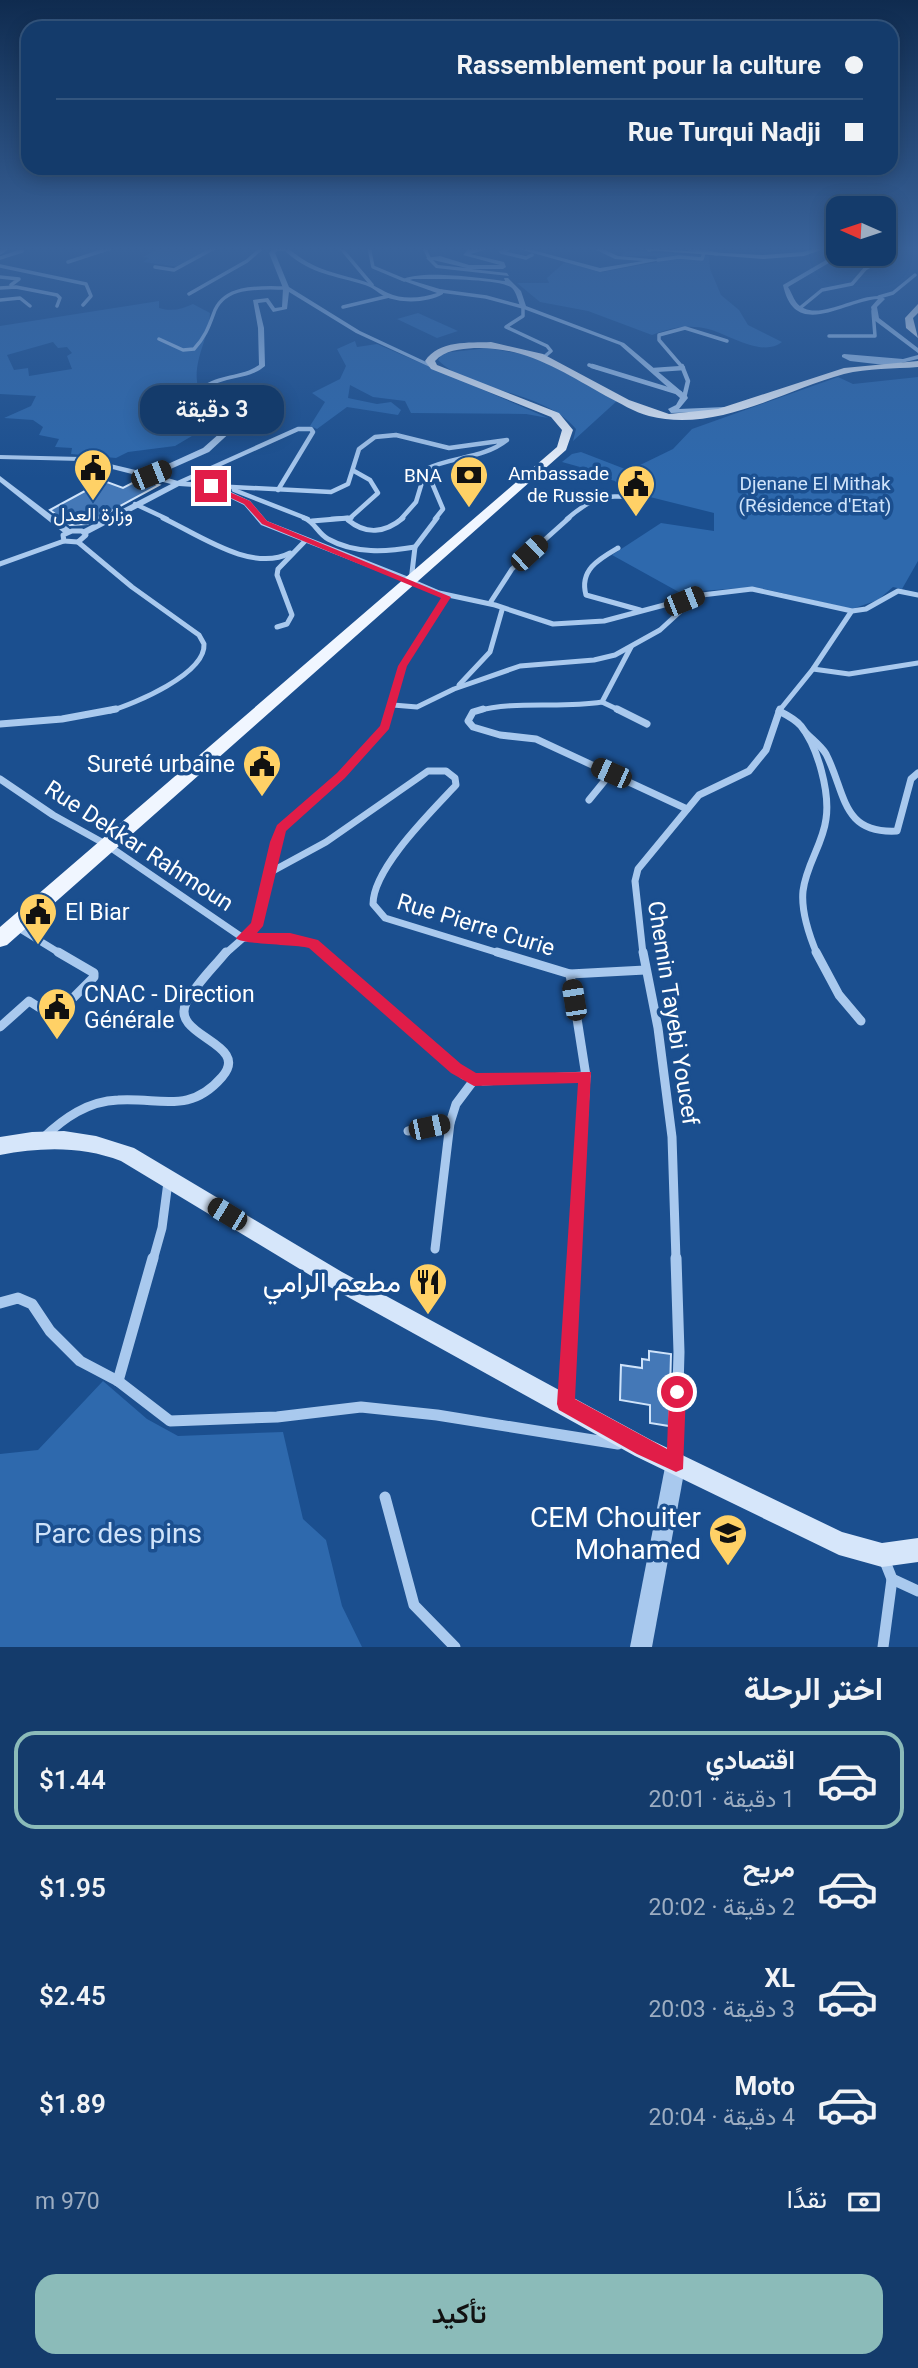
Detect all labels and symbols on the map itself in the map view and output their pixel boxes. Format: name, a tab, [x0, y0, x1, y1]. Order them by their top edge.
north arrow	[826, 196, 896, 266]
callout: 3 دقيقة	[139, 384, 283, 434]
public building icon: وزارة العدل	[72, 447, 114, 502]
bank icon: BNA	[448, 454, 490, 509]
car	[128, 457, 175, 493]
place label: Ambassade de Russie	[508, 462, 609, 507]
public building icon: Ambassade de Russie	[615, 463, 657, 518]
place label: BNA	[404, 464, 443, 487]
route end	[195, 470, 227, 502]
park label: Djenane El Mithak (Résidence d'Etat)	[739, 472, 891, 517]
place label: وزارة العدل	[53, 503, 133, 526]
car	[507, 531, 552, 575]
car	[661, 583, 708, 619]
public building icon: Sureté urbaine	[241, 743, 283, 798]
place label: Sureté urbaine	[87, 751, 235, 778]
car	[588, 755, 635, 791]
street label: Rue Dekkar Rahmoun	[40, 775, 238, 917]
street label: Rue Pierre Curie	[394, 888, 558, 962]
public building icon: El Biar	[17, 891, 59, 946]
place label: El Biar	[65, 899, 130, 926]
street label: Chemin Tayebi Youcef	[642, 899, 704, 1128]
car	[561, 978, 588, 1022]
place label: CNAC - Direction Générale	[84, 981, 255, 1034]
public building icon: CNAC - Direction Générale	[36, 986, 78, 1041]
car	[407, 1112, 452, 1142]
car	[204, 1194, 251, 1234]
restaurant icon: مطعم الرامي	[407, 1261, 449, 1316]
place label: مطعم الرامي	[263, 1266, 401, 1305]
route start	[661, 1376, 693, 1408]
place label: CEM Chouiter Mohamed	[530, 1501, 702, 1566]
school or university icon: CEM Chouiter Mohamed	[707, 1512, 749, 1567]
park label: Parc des pins	[34, 1517, 202, 1550]

